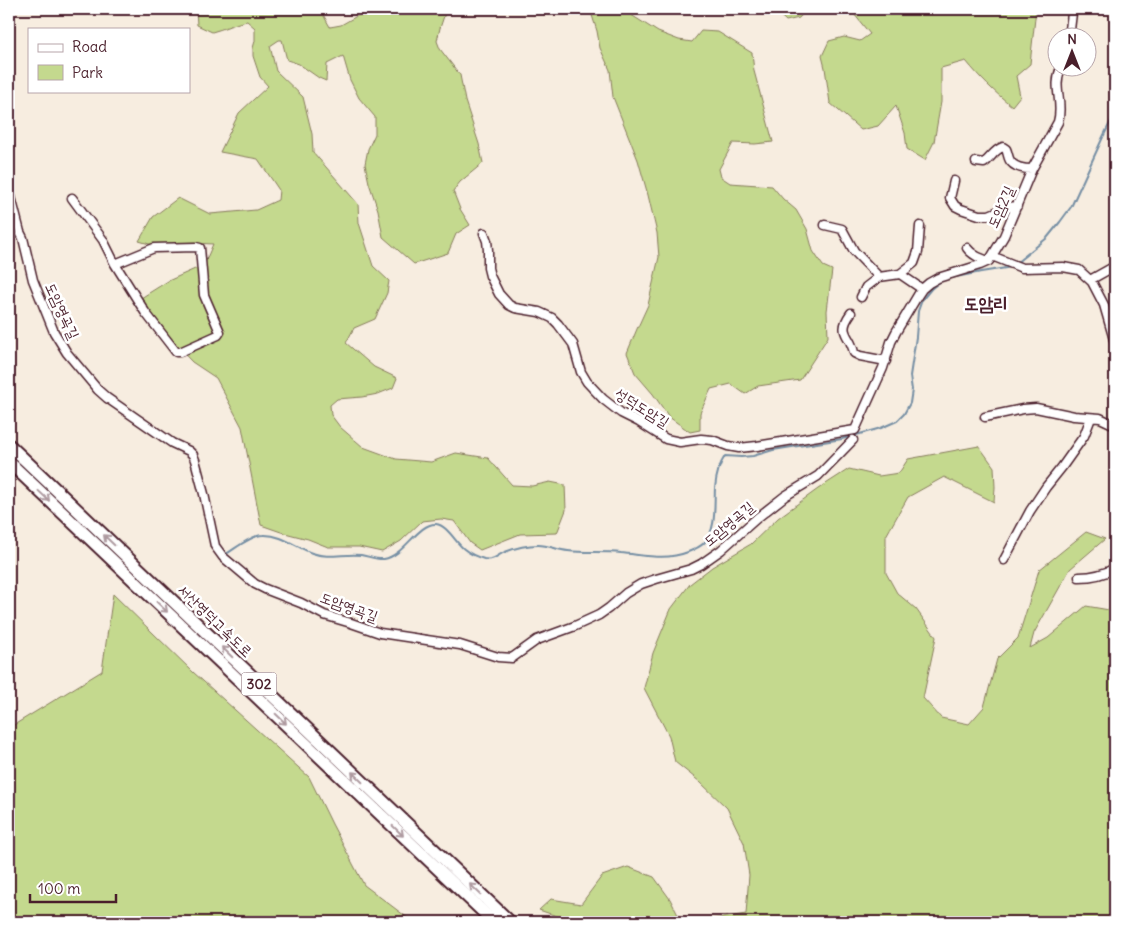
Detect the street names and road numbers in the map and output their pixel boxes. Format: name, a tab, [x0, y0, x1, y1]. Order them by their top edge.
street label: 도암2길	[983, 183, 1018, 231]
street label: 도암영곡길	[41, 279, 84, 342]
street label: 성덕도암길	[612, 384, 673, 432]
street label: 도암영곡길	[699, 497, 758, 550]
street label: 서산영덕고속도로	[174, 580, 257, 661]
street label: 도암영곡길	[318, 587, 381, 626]
road number: 302	[242, 672, 276, 696]

